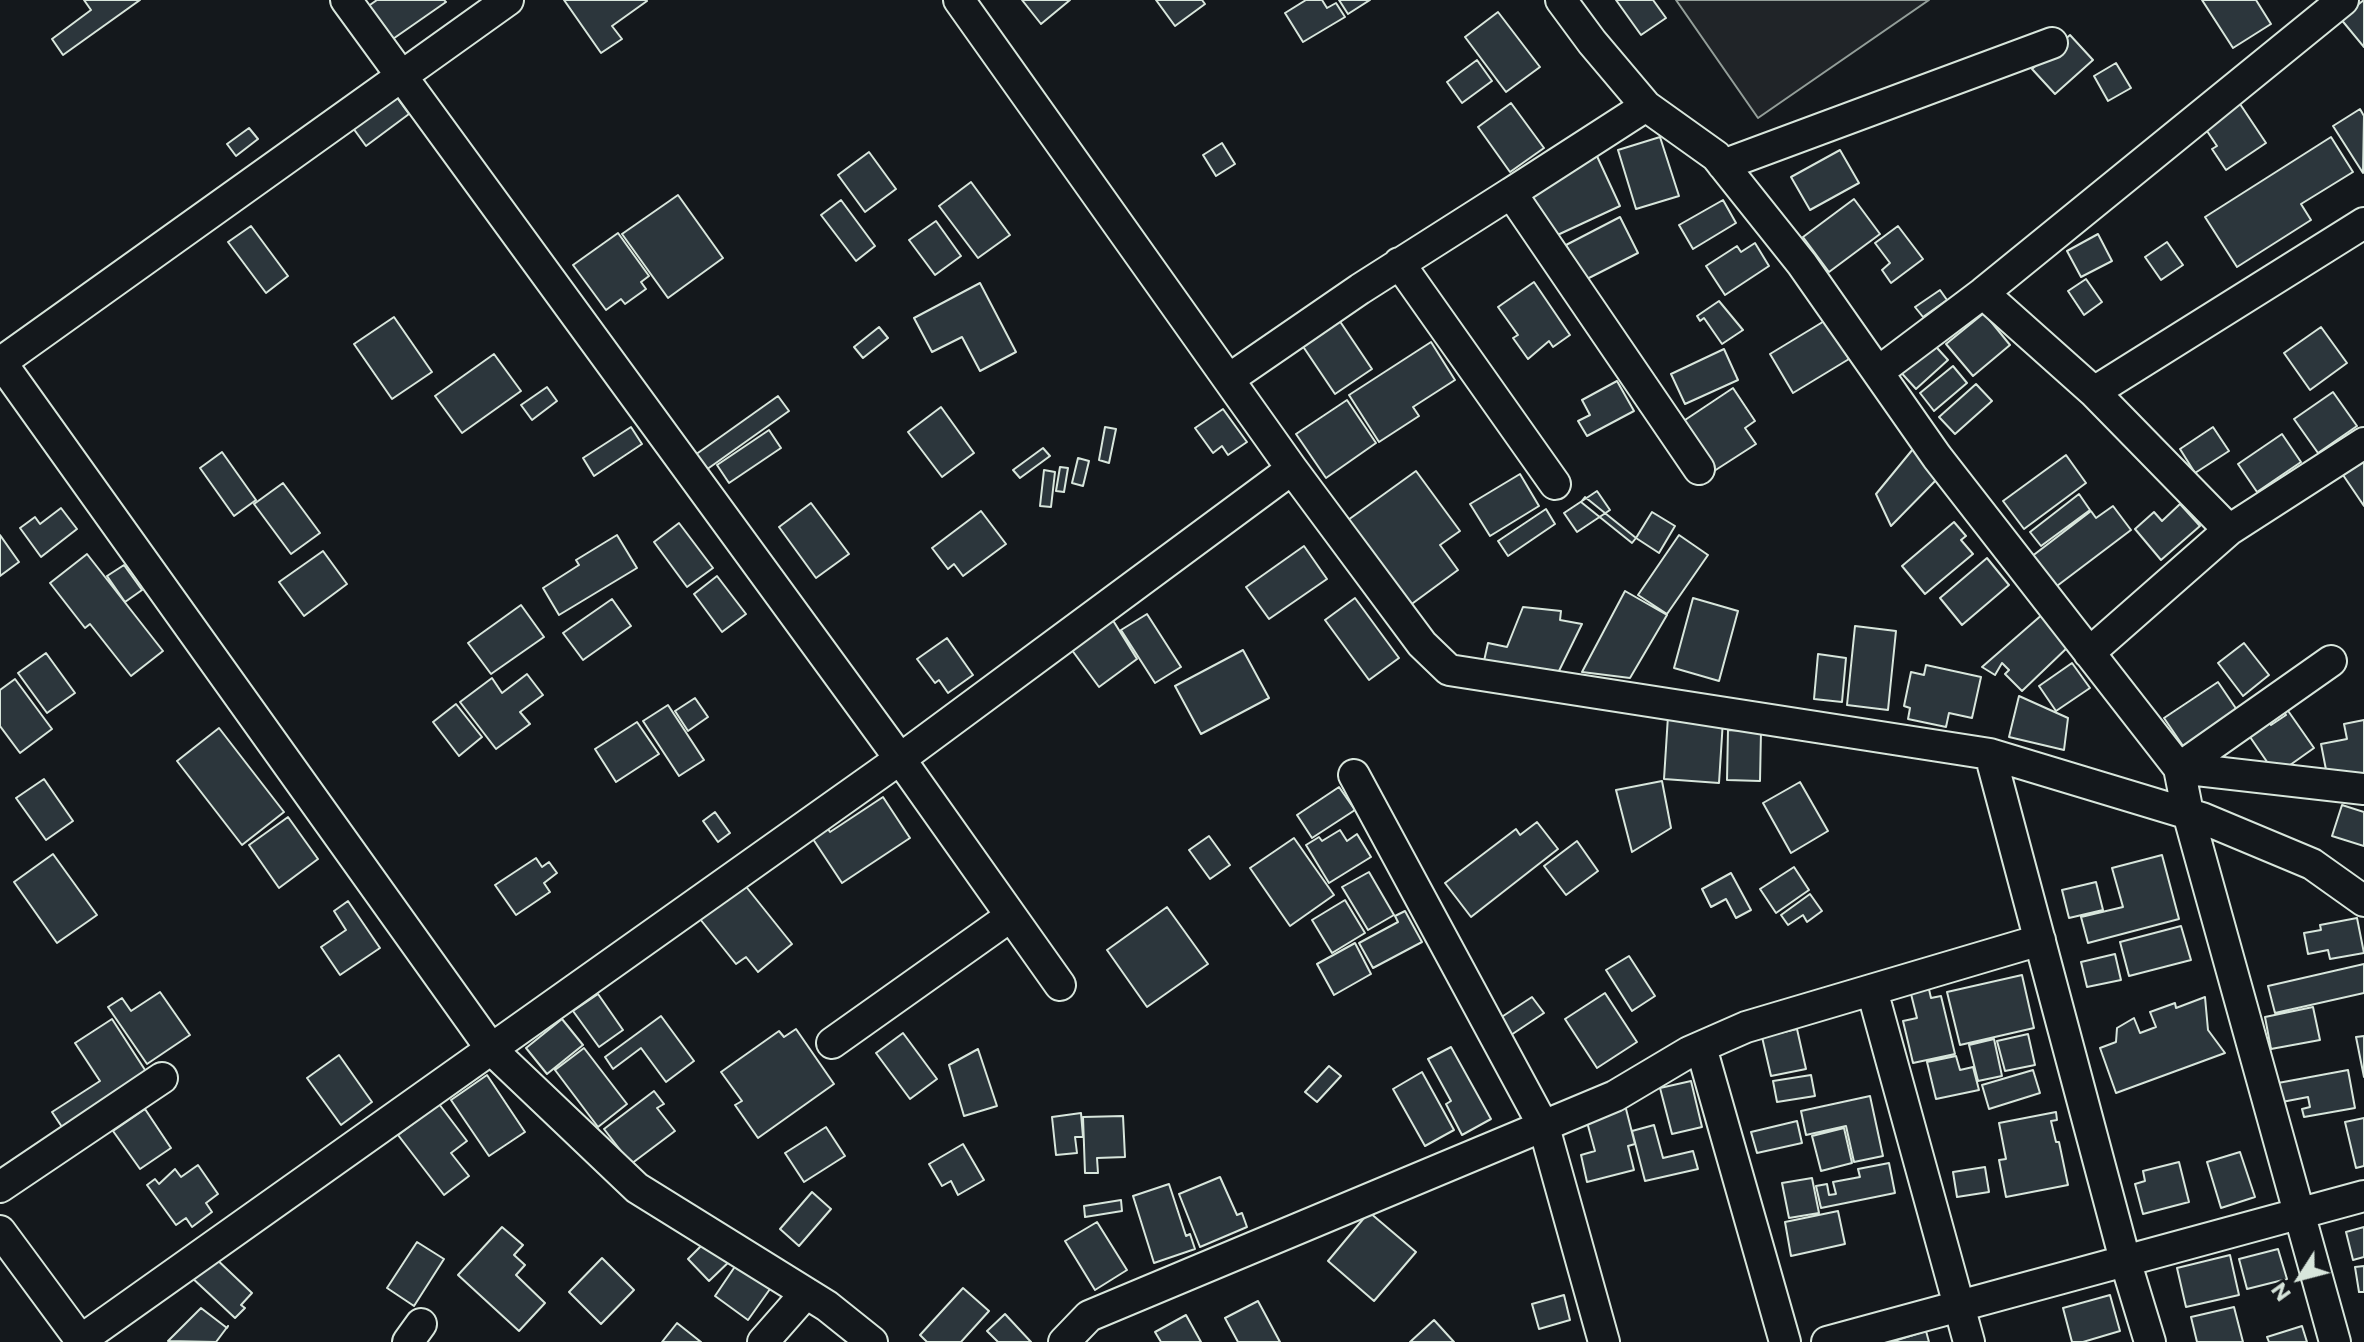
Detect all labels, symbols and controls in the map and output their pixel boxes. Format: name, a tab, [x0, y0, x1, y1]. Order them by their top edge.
north arrow	[2260, 1238, 2340, 1318]
text: N	[2264, 1278, 2296, 1307]

